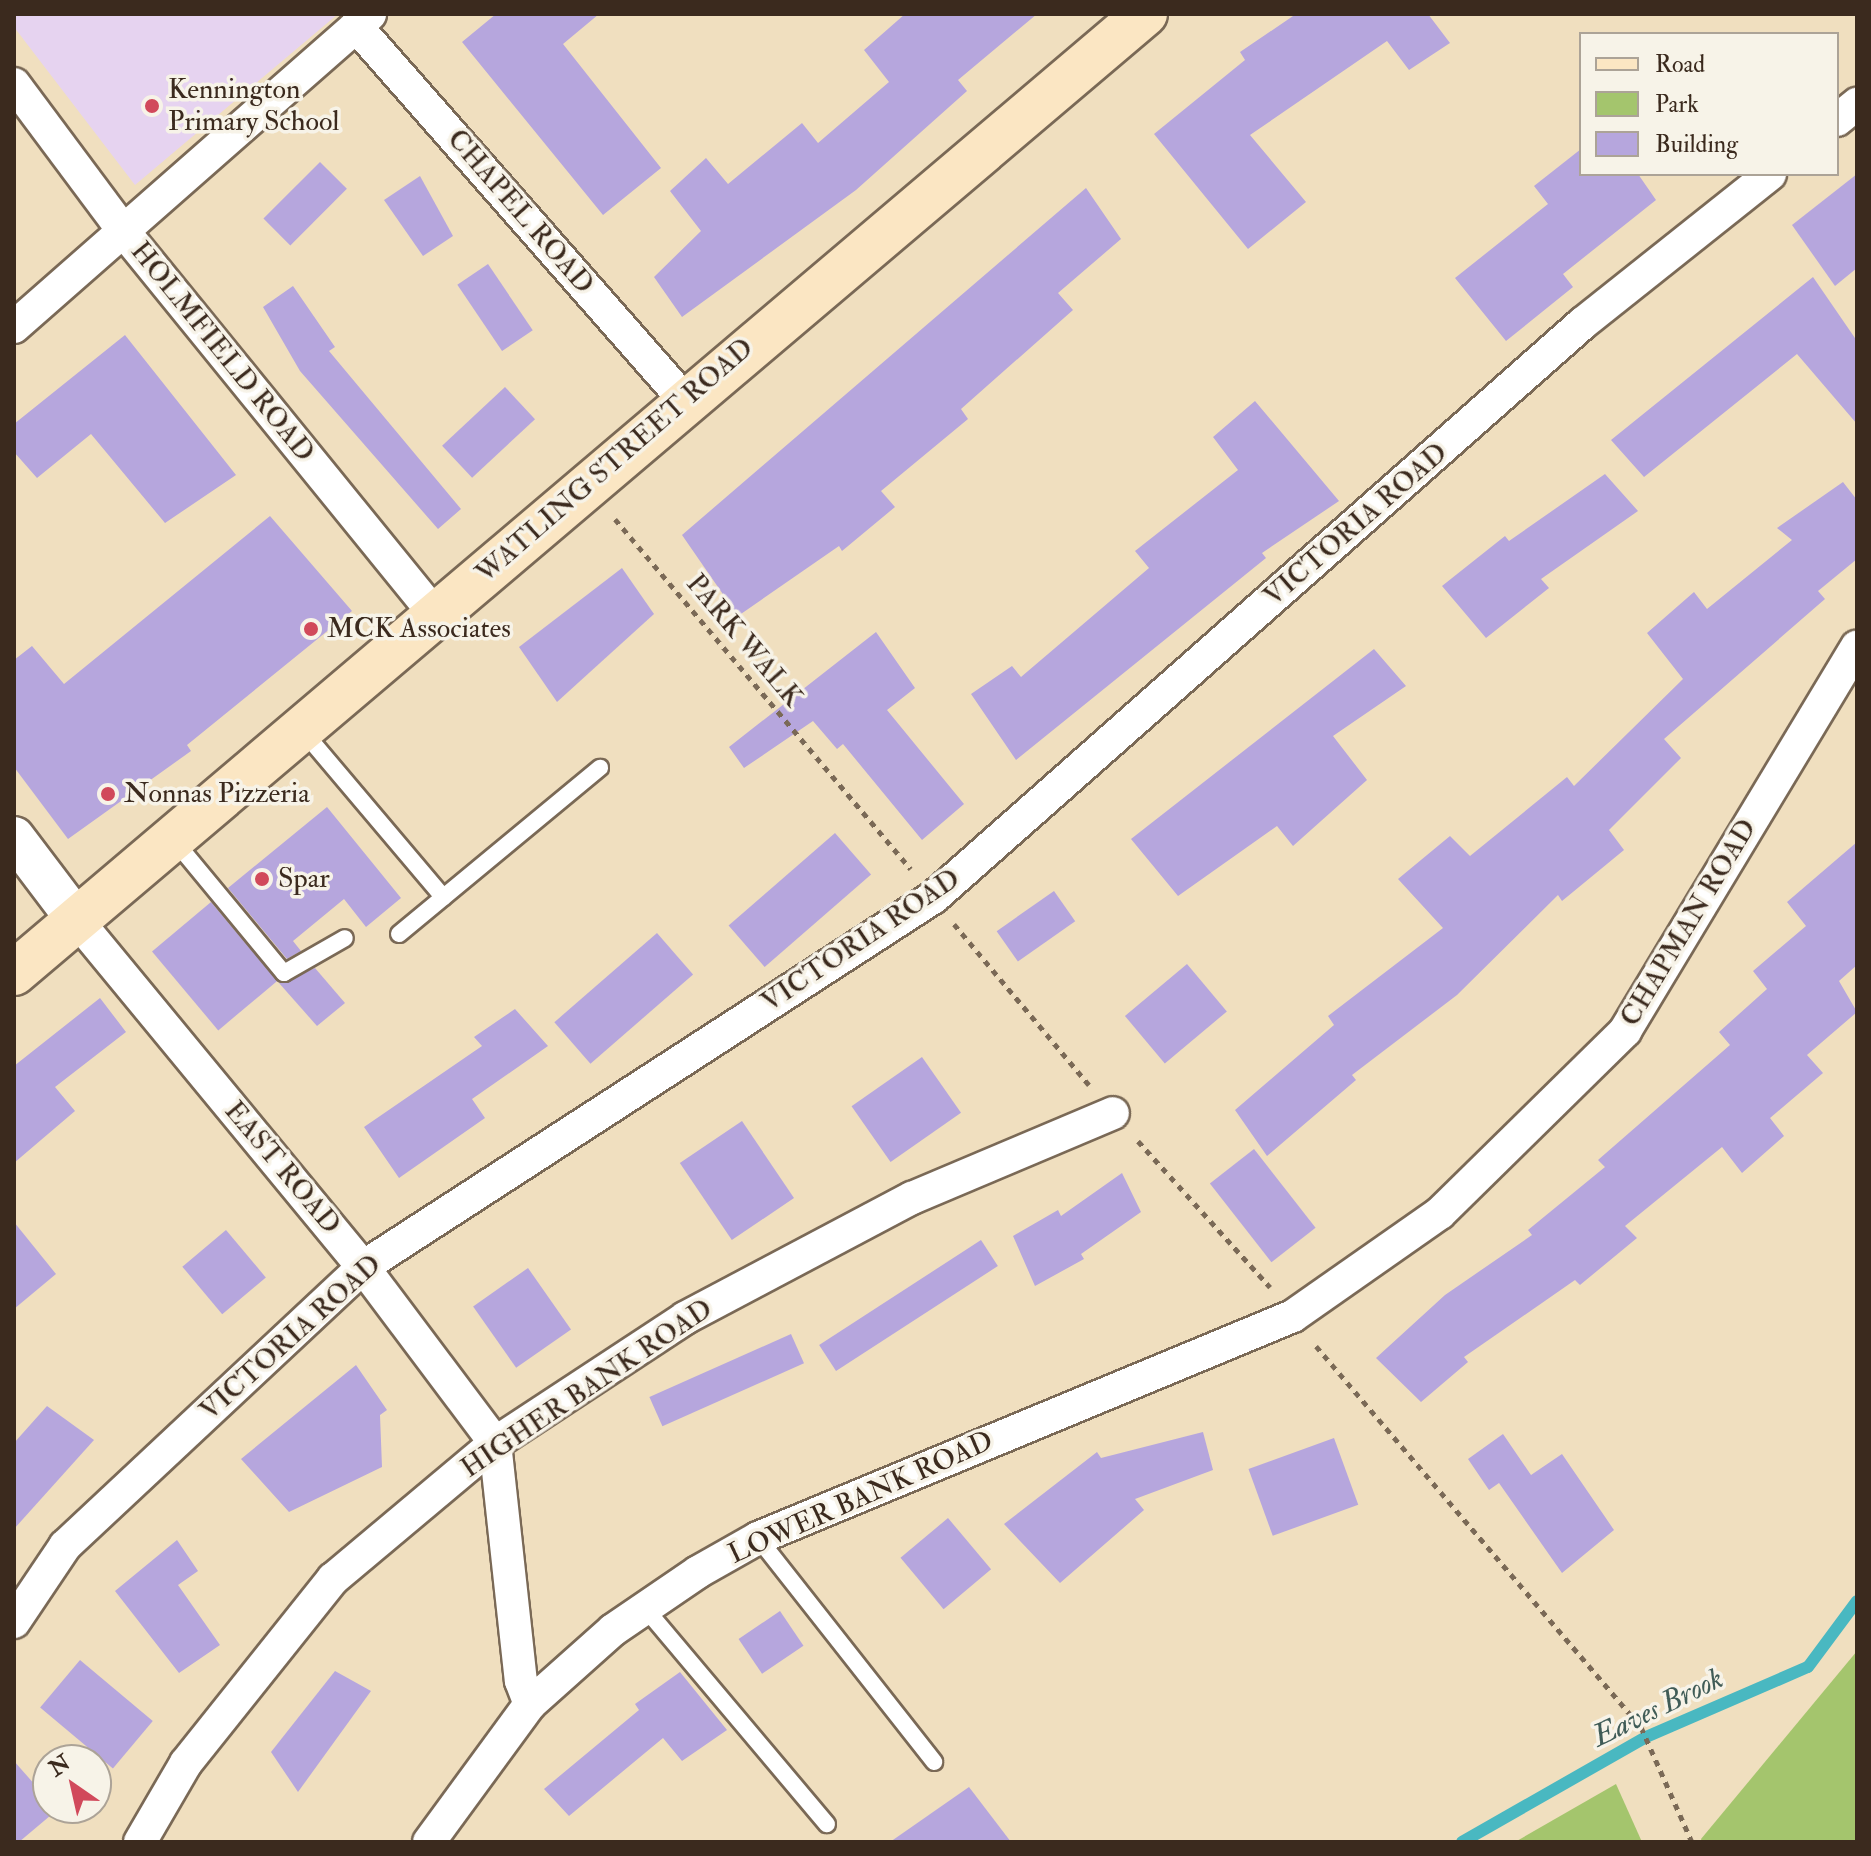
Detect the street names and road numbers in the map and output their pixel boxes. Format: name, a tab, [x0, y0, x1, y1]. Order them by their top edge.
street label: CHAPEL ROAD	[440, 123, 600, 301]
street label: HOLMFIELD ROAD	[123, 235, 321, 469]
street label: WATLING STREET ROAD	[470, 331, 760, 591]
street label: VICTORIA ROAD	[1257, 436, 1455, 614]
street label: PARK WALK	[679, 568, 809, 714]
street label: CHAPMAN ROAD	[1614, 813, 1764, 1033]
street label: VICTORIA ROAD	[755, 862, 967, 1020]
street label: EAST ROAD	[217, 1095, 347, 1241]
street label: VICTORIA ROAD	[193, 1248, 389, 1428]
street label: HIGHER BANK ROAD	[455, 1292, 719, 1486]
street label: LOWER BANK ROAD	[724, 1424, 998, 1572]

